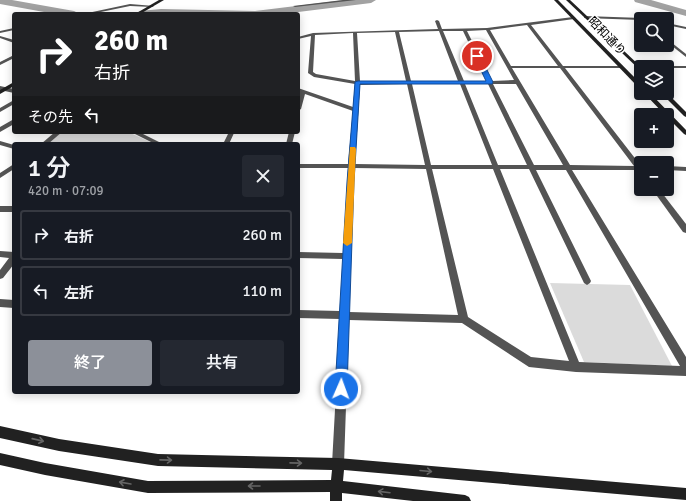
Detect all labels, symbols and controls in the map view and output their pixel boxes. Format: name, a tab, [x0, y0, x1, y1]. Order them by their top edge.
map controls	[634, 12, 674, 196]
button: search	[634, 12, 674, 52]
street label: 昭和通り	[585, 14, 629, 59]
text: 260 m	[94, 24, 168, 58]
icon: right	[28, 28, 80, 80]
pin	[460, 39, 494, 73]
icon: arrive	[466, 45, 488, 67]
button: layers	[634, 60, 674, 100]
text: 右折	[94, 62, 130, 84]
icon: left	[81, 104, 103, 126]
text: その先	[28, 108, 73, 126]
button: +	[634, 108, 674, 148]
text: 1 分	[28, 153, 70, 183]
button: close	[242, 155, 284, 197]
button: −	[634, 156, 674, 196]
text: 420 m · 07:09	[28, 183, 104, 199]
icon: right	[30, 224, 52, 246]
text: 260 m	[242, 226, 282, 244]
text: 右折	[64, 228, 94, 246]
icon: left	[30, 280, 52, 302]
text: 110 m	[242, 282, 282, 300]
text: 左折	[64, 284, 94, 302]
button: 終了	[28, 340, 152, 386]
button: 共有	[160, 340, 284, 386]
position arrow	[320, 368, 362, 410]
one-way arrow	[31, 437, 44, 445]
one-way arrow	[159, 457, 172, 464]
one-way arrow	[289, 459, 302, 467]
one-way arrow	[419, 468, 432, 475]
one-way arrow	[119, 479, 132, 487]
one-way arrow	[248, 482, 261, 490]
one-way arrow	[378, 488, 391, 495]

